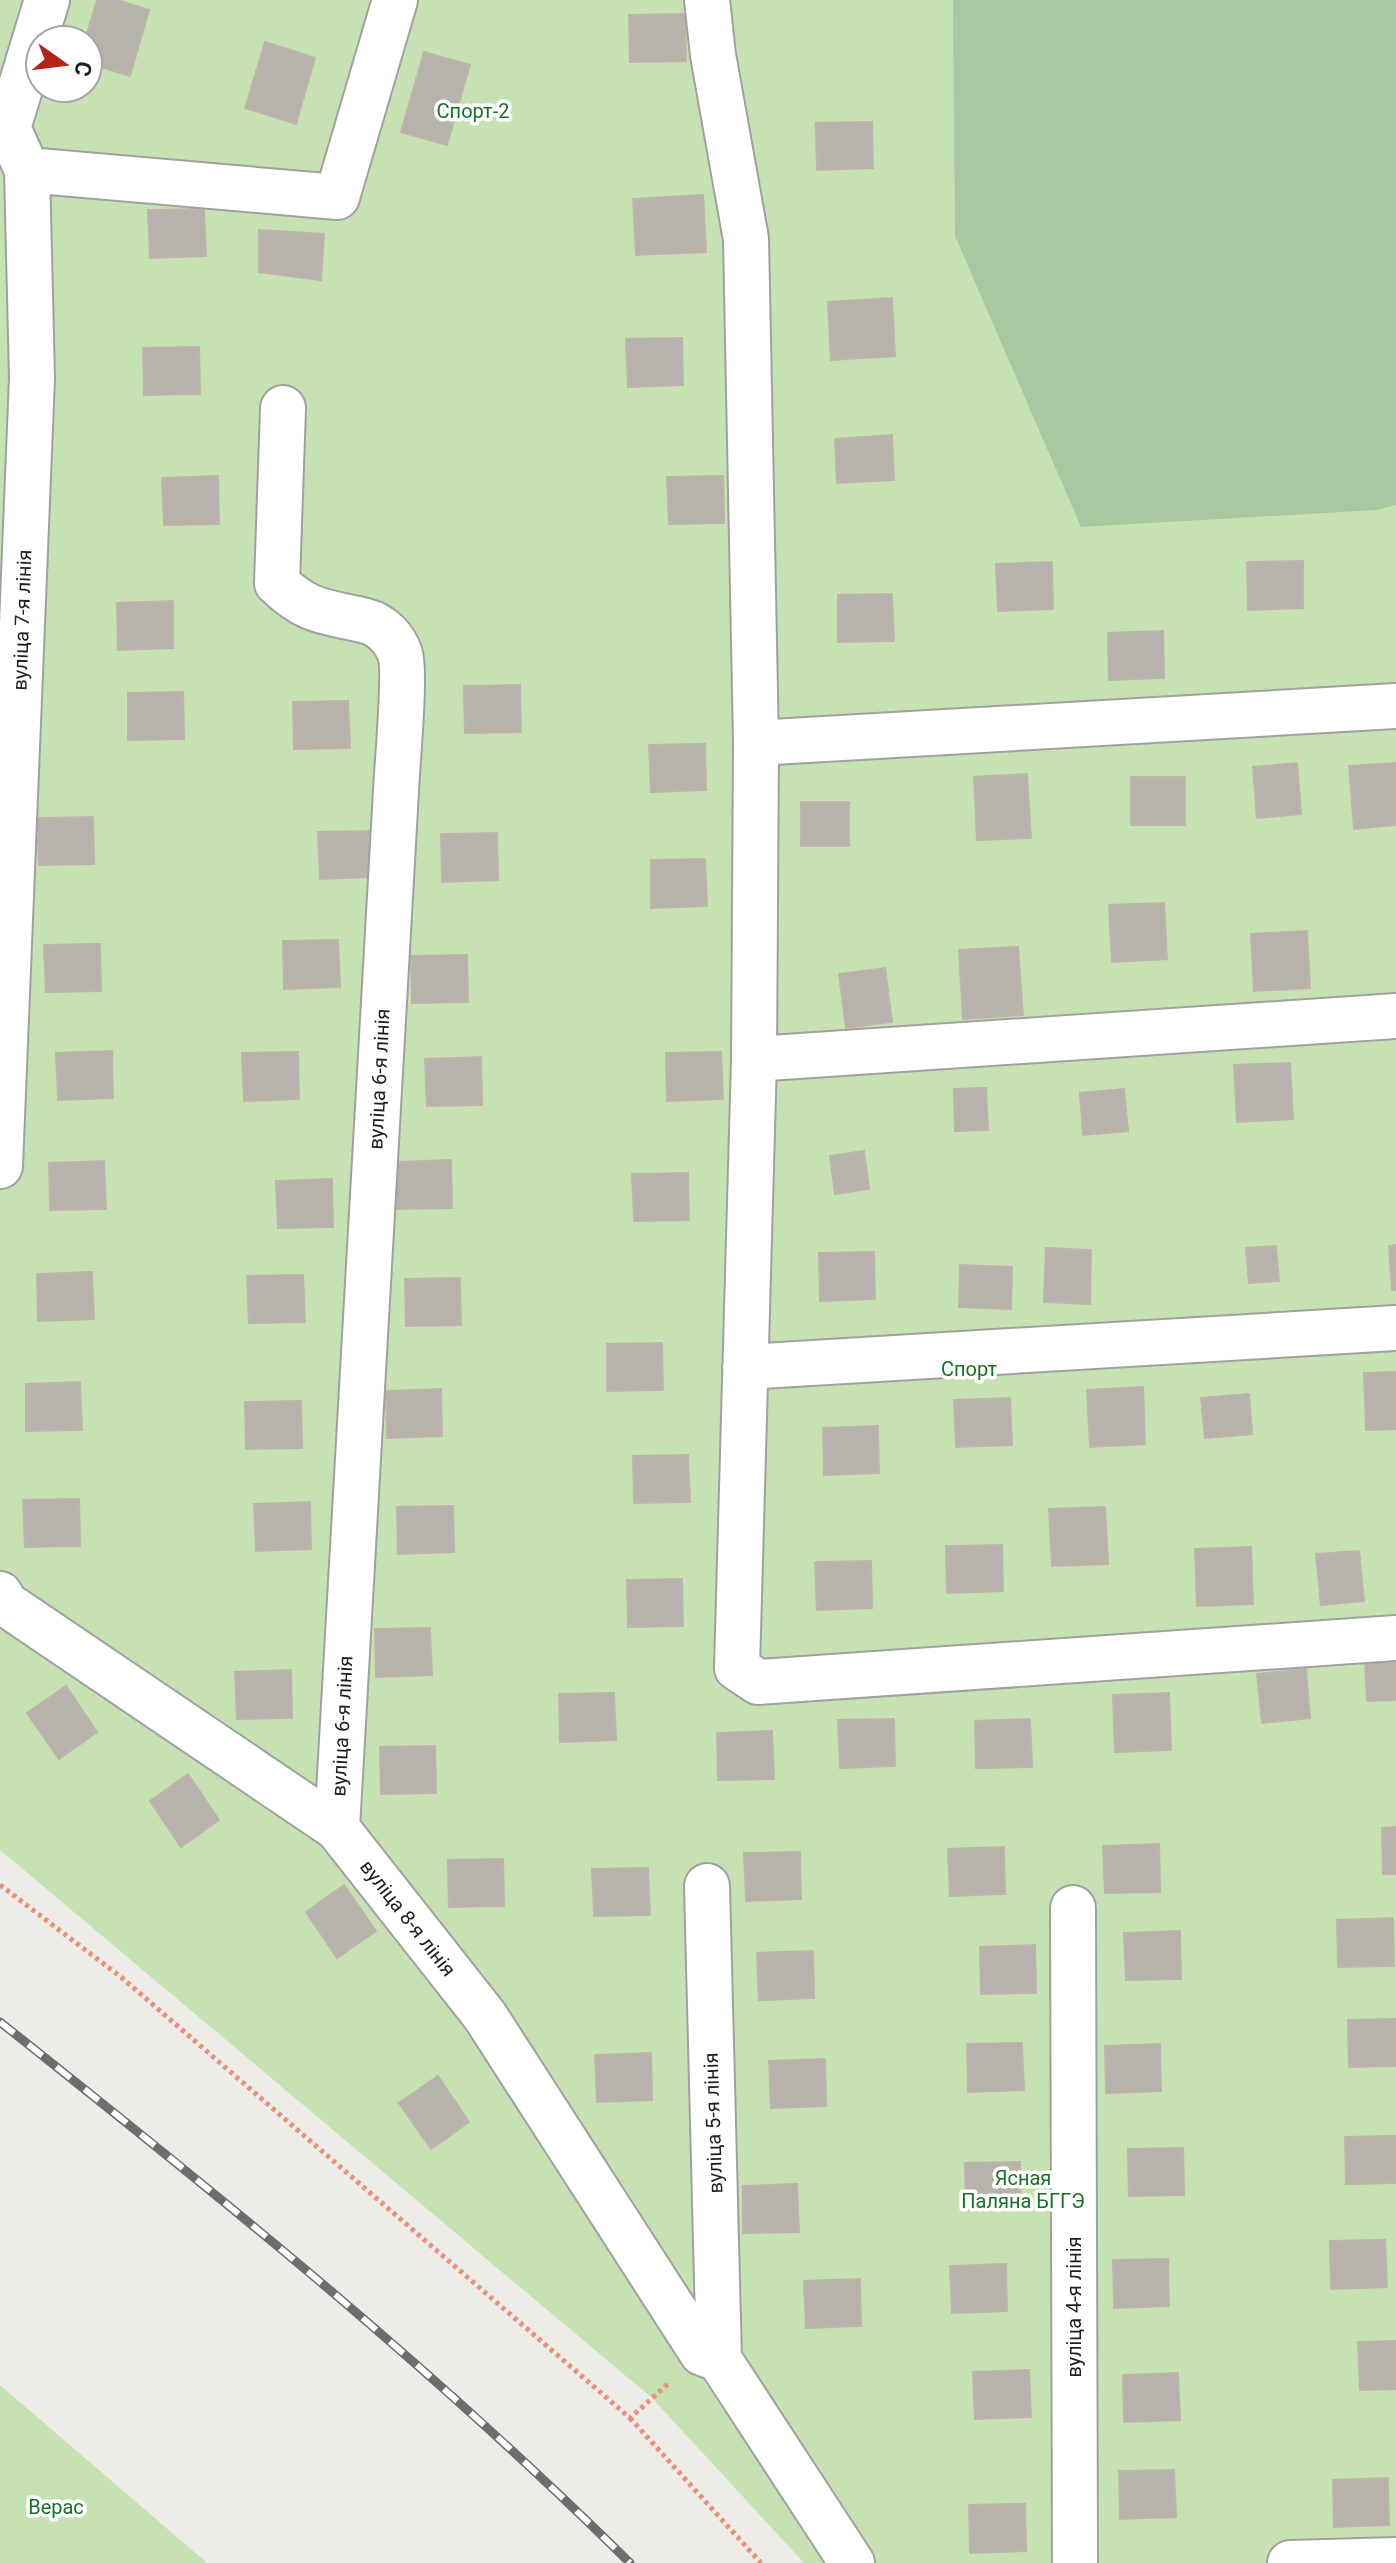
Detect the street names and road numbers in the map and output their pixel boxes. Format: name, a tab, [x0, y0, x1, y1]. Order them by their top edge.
street label: вуліца 7-я лінія	[8, 549, 36, 691]
street label: вуліца 6-я лінія	[363, 1008, 395, 1150]
street label: вуліца 6-я лінія	[326, 1655, 358, 1797]
street label: вуліца 8-я лінія	[355, 1855, 461, 1981]
street label: вуліца 5-я лінія	[699, 2052, 727, 2194]
street label: вуліца 4-я лінія	[1062, 2236, 1086, 2378]

